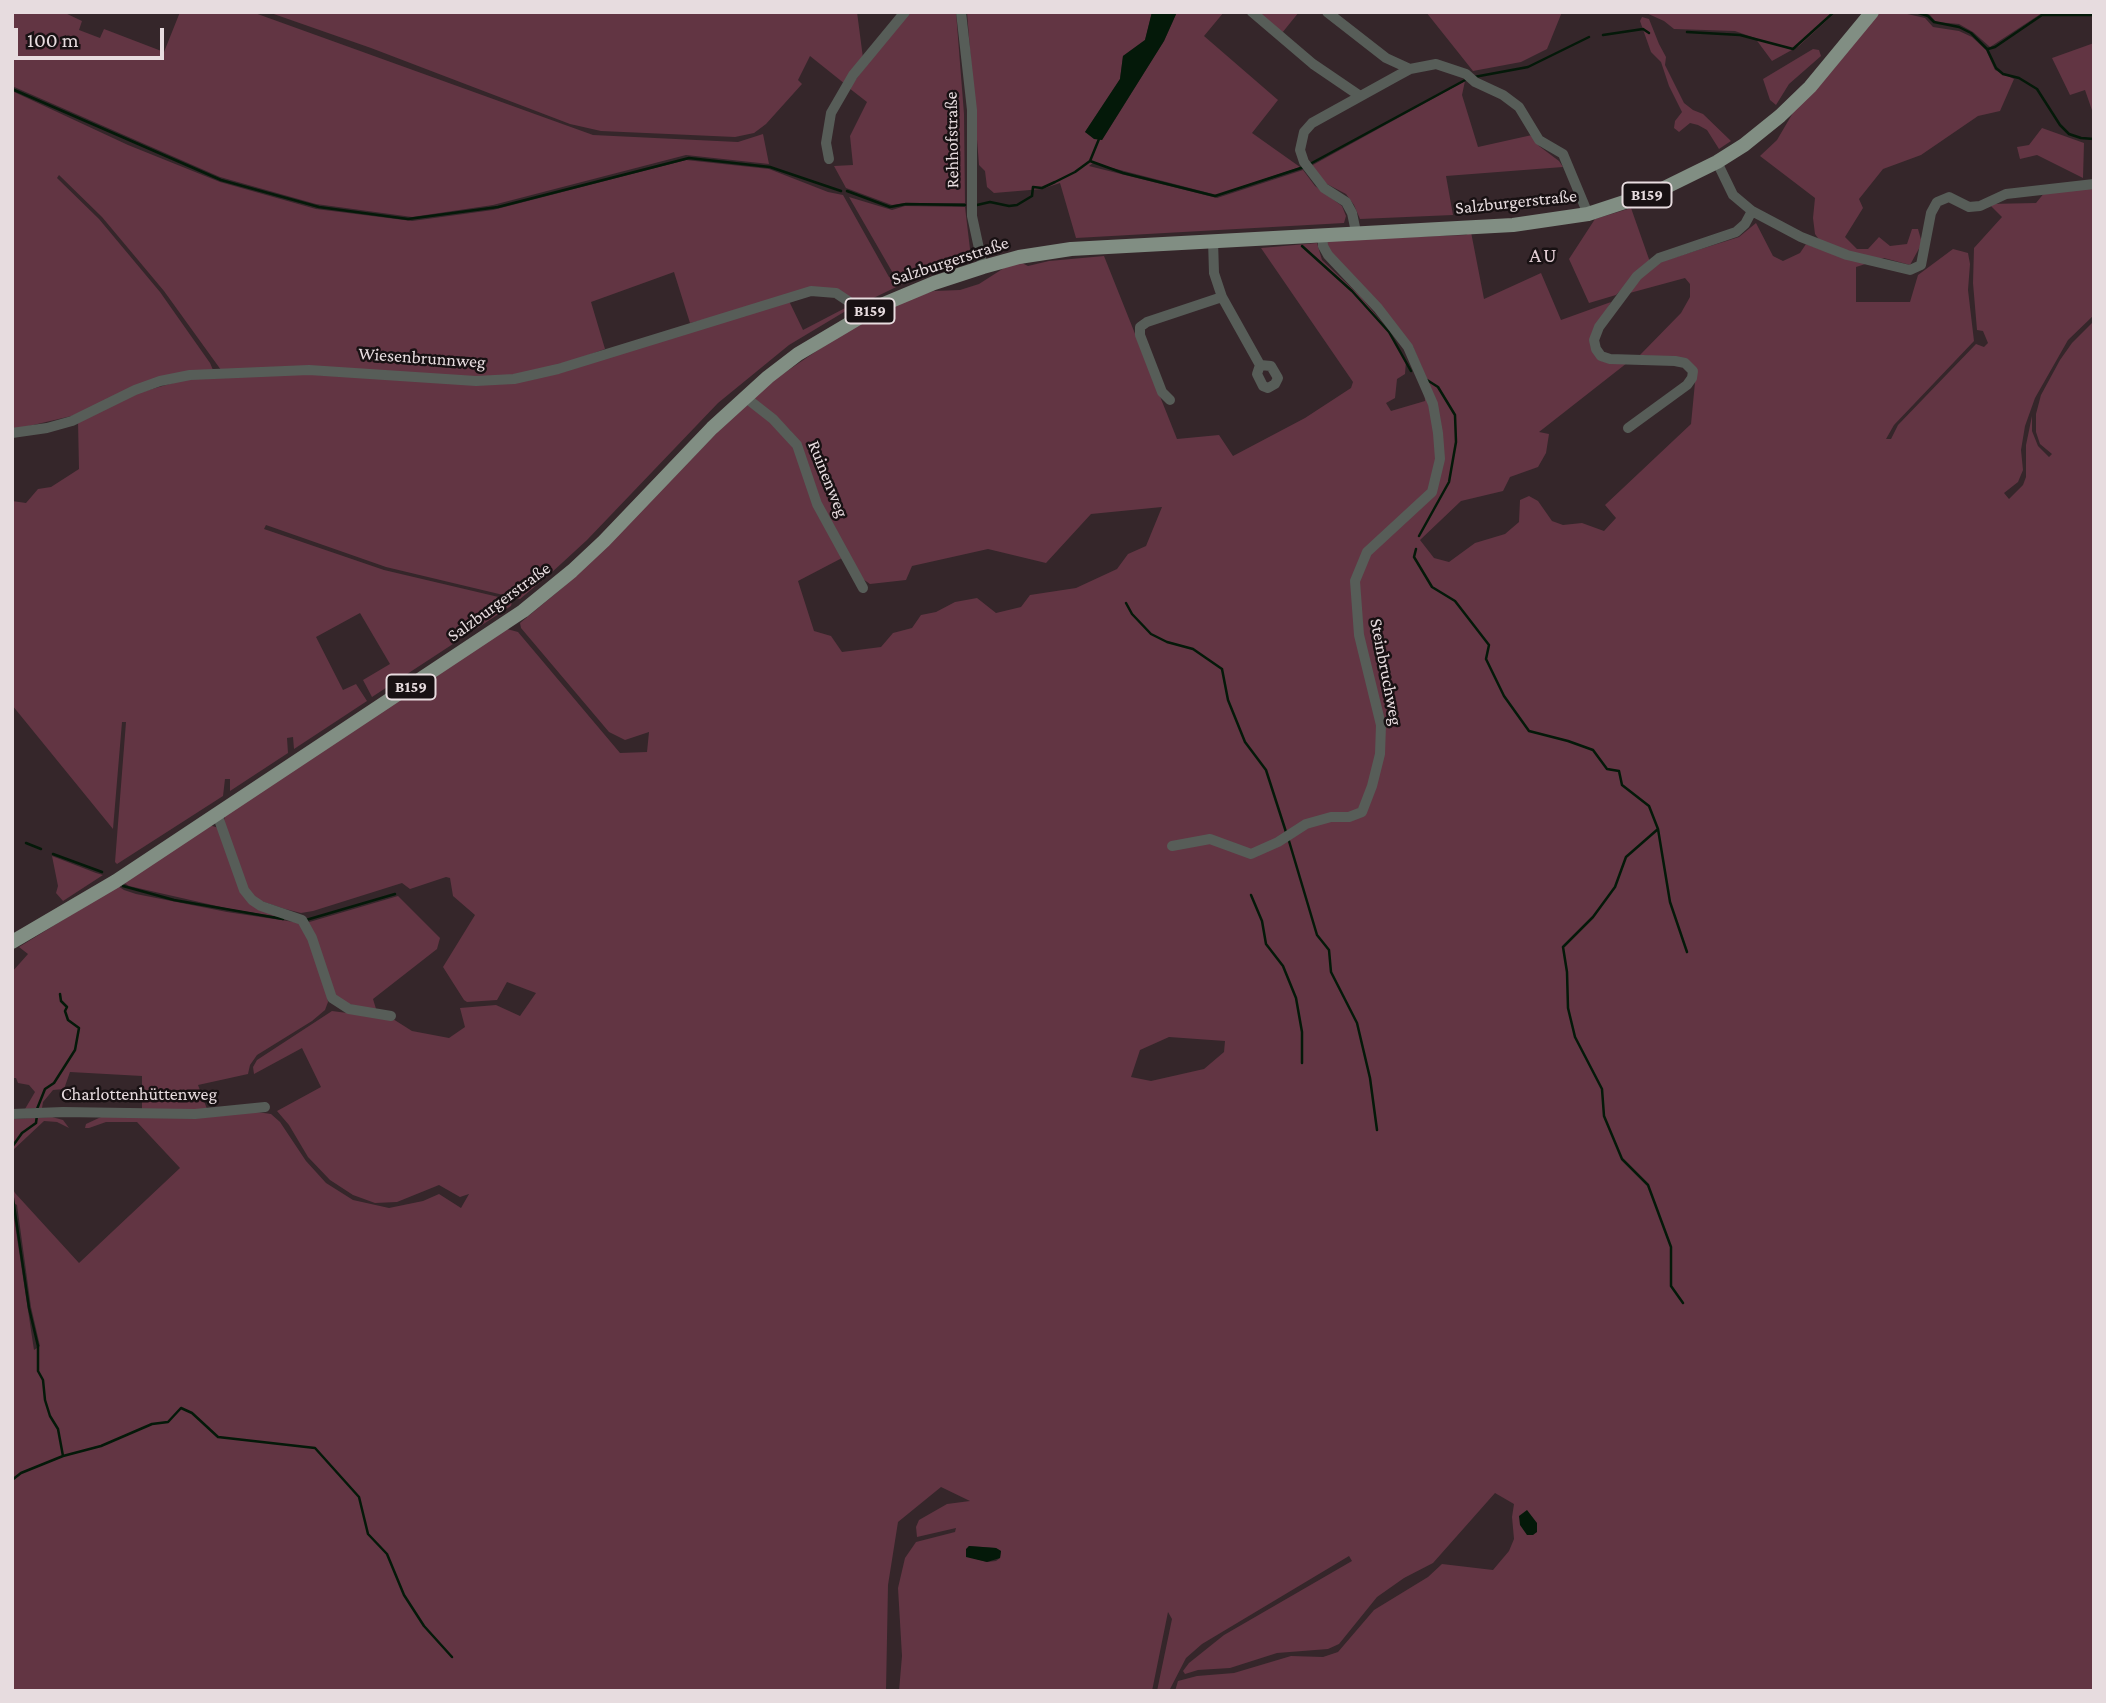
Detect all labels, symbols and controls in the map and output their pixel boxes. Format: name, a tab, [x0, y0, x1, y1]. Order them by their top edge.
scale bar	[18, 14, 168, 58]
text: 100 m	[27, 28, 79, 52]
street label: Rehhofstraße	[940, 92, 964, 188]
road number: B159	[1622, 182, 1672, 208]
street label: Salzburgerstraße	[1454, 185, 1578, 219]
street label: Salzburgerstraße	[889, 232, 1011, 290]
district label: AU	[1530, 243, 1558, 269]
road number: B159	[846, 298, 894, 324]
street label: Wiesenbrunnweg	[358, 343, 486, 373]
street label: Ruinenweg	[803, 437, 853, 521]
street label: Salzburgerstraße	[443, 557, 555, 647]
street label: Steinbruchweg	[1365, 617, 1407, 727]
road number: B159	[386, 674, 436, 700]
street label: Charlottenhüttenweg	[61, 1083, 217, 1105]

